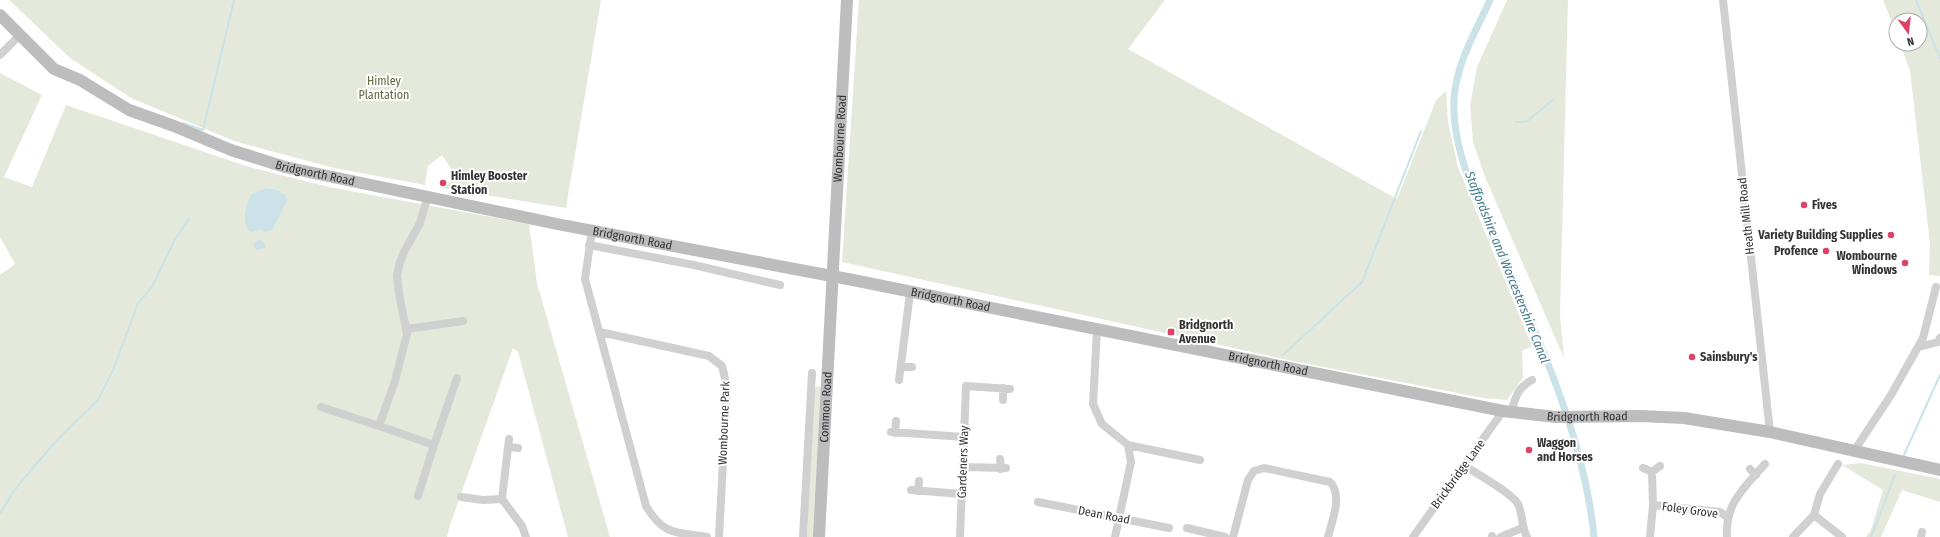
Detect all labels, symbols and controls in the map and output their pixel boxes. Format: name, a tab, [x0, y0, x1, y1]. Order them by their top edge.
north arrow	[1888, 12, 1928, 52]
text: N	[1906, 34, 1915, 48]
park label: Himley Plantation	[359, 74, 409, 102]
street label: Wombourne Road	[831, 94, 849, 183]
street label: Bridgnorth Road	[274, 157, 356, 188]
water label: Staffordshire and Worcestershire Canal	[1462, 168, 1553, 366]
place label: Himley Booster Station	[451, 169, 528, 197]
street label: Heath Mill Road	[1735, 177, 1757, 255]
marker: Himley Booster Station	[438, 178, 448, 188]
place label: Fives	[1812, 198, 1838, 212]
marker: Fives	[1799, 200, 1809, 210]
street label: Bridgnorth Road	[592, 224, 673, 253]
place label: Variety Building Supplies	[1757, 228, 1884, 242]
marker: Variety Building Supplies	[1886, 230, 1896, 240]
place label: Profence	[1774, 244, 1818, 258]
marker: Profence	[1821, 246, 1831, 256]
place label: Wombourne Windows	[1836, 249, 1898, 277]
marker: Wombourne Windows	[1900, 258, 1910, 268]
street label: Bridgnorth Road	[910, 285, 992, 315]
place label: Bridgnorth Avenue	[1178, 318, 1233, 346]
marker: Bridgnorth Avenue	[1166, 327, 1176, 337]
street label: Bridgnorth Road	[1227, 349, 1309, 379]
place label: Sainsbury's	[1700, 350, 1758, 364]
marker: Sainsbury's	[1687, 352, 1697, 362]
street label: Common Road	[817, 371, 835, 443]
street label: Wombourne Park	[716, 380, 732, 465]
street label: Bridgnorth Road	[1546, 409, 1628, 424]
street label: Gardeners Way	[955, 425, 971, 499]
place label: Waggon and Horses	[1537, 436, 1594, 464]
street label: Brickbridge Lane	[1428, 437, 1488, 511]
marker: Waggon and Horses	[1524, 445, 1534, 455]
street label: Foley Grove	[1661, 499, 1719, 521]
street label: Dean Road	[1077, 503, 1131, 527]

